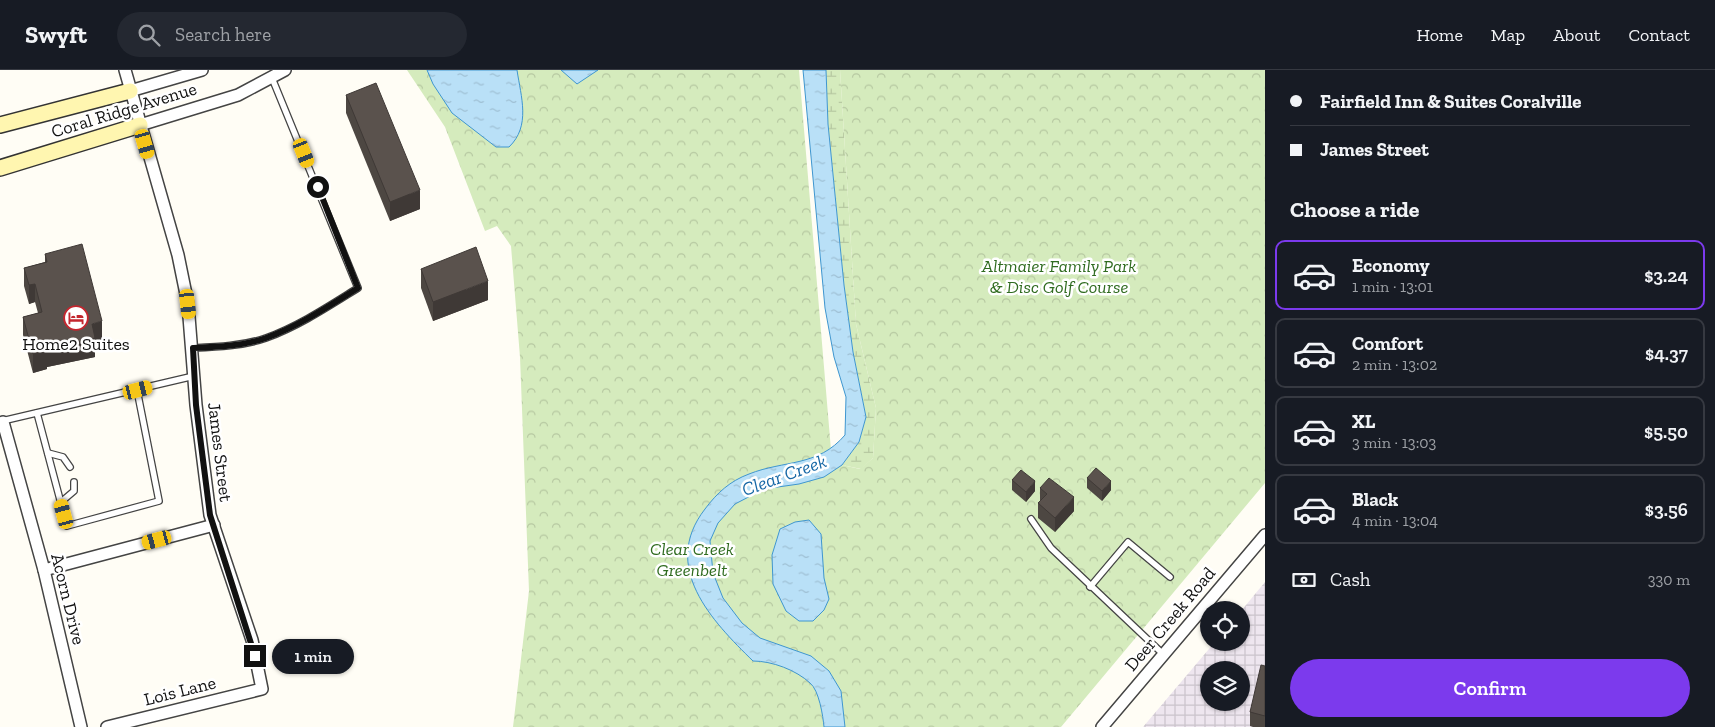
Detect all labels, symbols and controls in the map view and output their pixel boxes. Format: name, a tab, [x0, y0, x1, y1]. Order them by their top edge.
search box	[117, 12, 467, 57]
text: Swyft	[25, 20, 87, 49]
icon: search	[135, 21, 163, 49]
text: Search here	[175, 23, 271, 46]
text: Home	[1416, 24, 1463, 46]
text: Map	[1491, 24, 1525, 46]
text: About	[1553, 24, 1600, 46]
text: Contact	[1628, 24, 1690, 46]
street label: Coral Ridge Avenue	[49, 77, 199, 143]
text: Fairfield Inn & Suites Coralville	[1320, 90, 1582, 113]
car	[133, 128, 156, 160]
car	[291, 136, 316, 170]
text: James Street	[1320, 138, 1429, 161]
route start	[307, 176, 329, 198]
text: Choose a ride	[1290, 196, 1420, 223]
icon: car	[1292, 253, 1337, 298]
text: Economy	[1352, 254, 1430, 277]
park label: Altmaier Family Park & Disc Golf Course	[981, 255, 1136, 298]
text: $3.24	[1644, 264, 1688, 287]
text: 1 min · 13:01	[1352, 277, 1433, 296]
car	[178, 288, 197, 320]
hotel icon: Home2 Suites	[63, 305, 89, 331]
icon: car	[1292, 331, 1337, 376]
text: Comfort	[1352, 332, 1423, 355]
place label: Home2 Suites	[22, 333, 130, 355]
text: $4.37	[1645, 342, 1688, 365]
text: 2 min · 13:02	[1352, 355, 1437, 374]
car	[121, 379, 154, 401]
street label: James Street	[203, 401, 237, 503]
icon: car	[1292, 409, 1337, 454]
text: XL	[1352, 410, 1375, 433]
text: $5.50	[1644, 420, 1688, 443]
text: 3 min · 13:03	[1352, 433, 1436, 452]
water label: Clear Creek	[739, 449, 829, 501]
icon: car	[1292, 487, 1337, 532]
text: Black	[1352, 488, 1398, 511]
car	[52, 498, 75, 530]
text: $3.56	[1645, 498, 1688, 521]
text: 4 min · 13:04	[1352, 511, 1438, 530]
car	[140, 529, 173, 551]
park label: Clear Creek Greenbelt	[650, 538, 734, 581]
street label: Acorn Drive	[46, 551, 90, 647]
street label: Deer Creek Road	[1120, 562, 1220, 676]
icon: cash	[1290, 566, 1318, 594]
text: Cash	[1330, 568, 1370, 591]
text: 330 m	[1648, 570, 1690, 589]
map controls	[1200, 601, 1250, 711]
button: locate	[1200, 601, 1250, 651]
callout: 1 min	[272, 638, 355, 674]
route end	[244, 645, 266, 667]
text: 1 min	[294, 647, 332, 666]
button: Confirm	[1290, 659, 1690, 717]
button: layers	[1200, 661, 1250, 711]
street label: Lois Lane	[142, 671, 218, 711]

